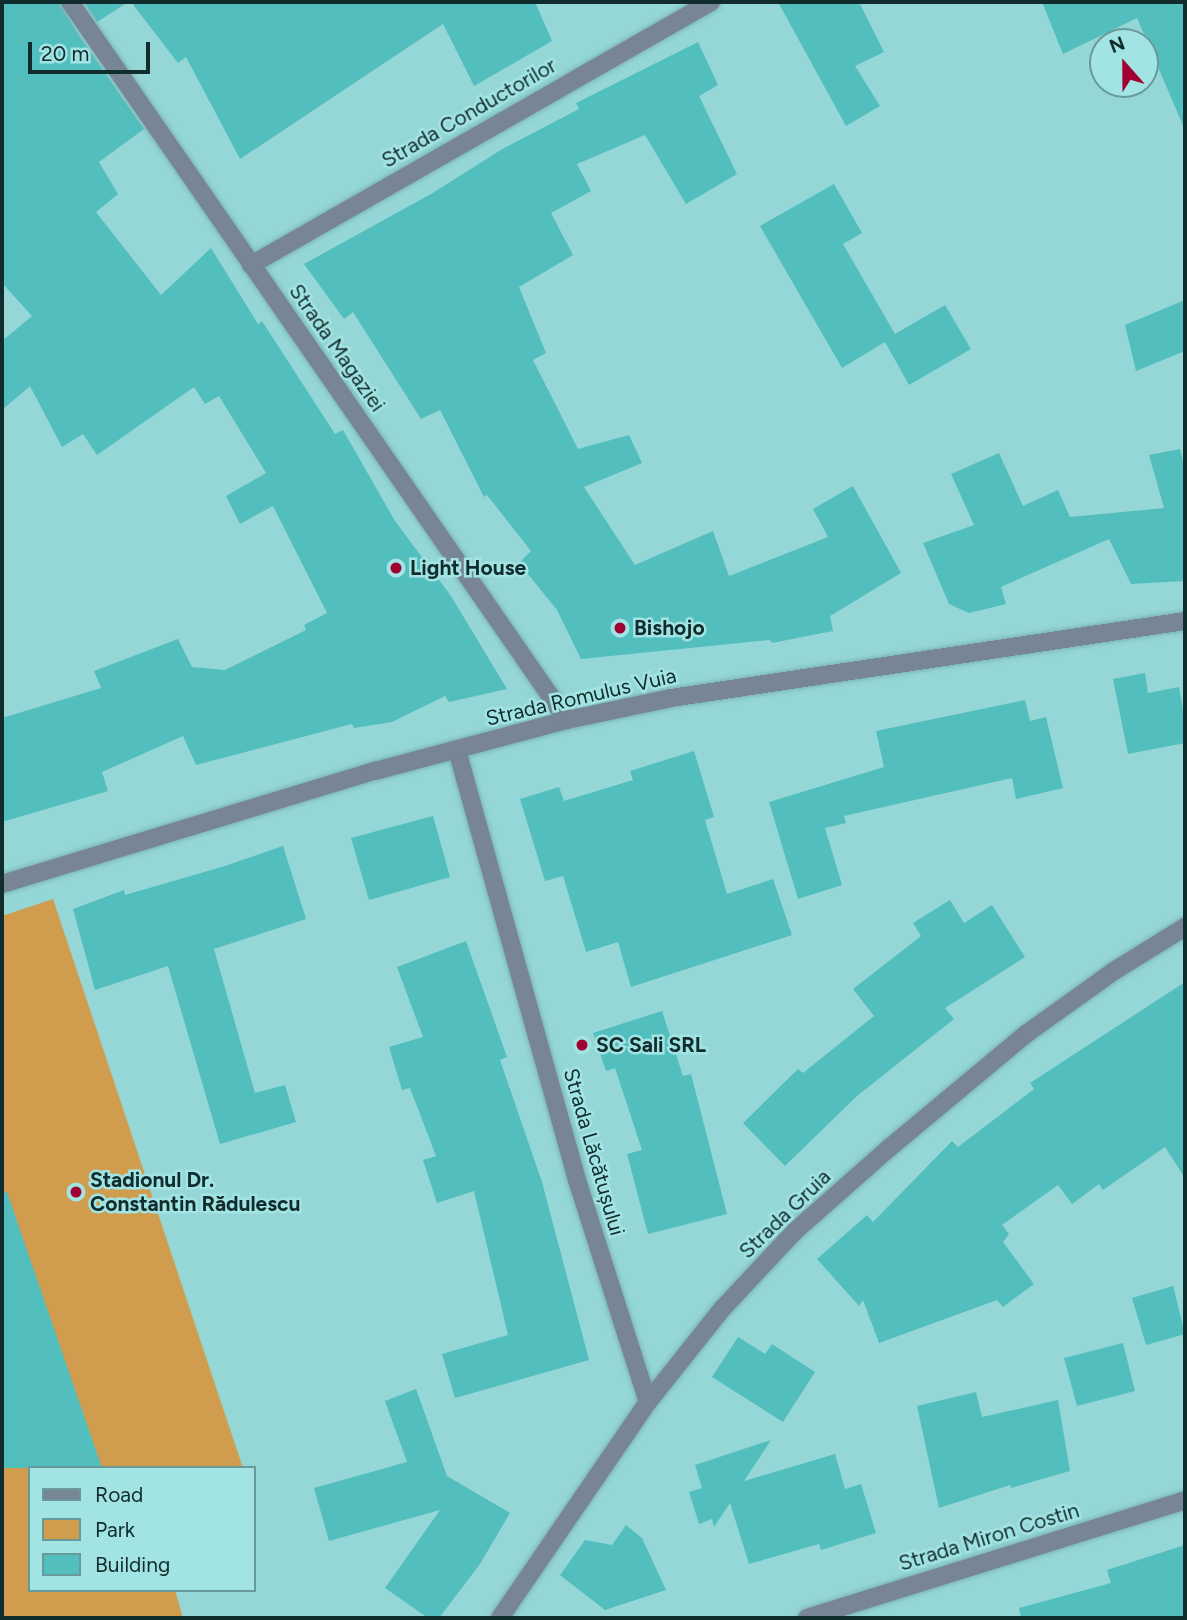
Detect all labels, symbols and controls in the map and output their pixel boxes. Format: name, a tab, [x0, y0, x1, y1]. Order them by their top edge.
scale bar	[32, 28, 154, 72]
north arrow	[1089, 28, 1159, 98]
text: N	[1106, 31, 1128, 58]
text: 20 m	[41, 41, 89, 66]
street label: Strada Conductorilor	[377, 53, 561, 173]
street label: Strada Magaziei	[284, 279, 390, 417]
place label: Light House	[410, 555, 526, 581]
marker: Light House	[388, 560, 404, 576]
place label: Bishojo	[634, 615, 705, 641]
marker: Bishojo	[612, 620, 628, 636]
street label: Strada Romulus Vuia	[483, 663, 679, 731]
place label: SC Sali SRL	[596, 1032, 706, 1058]
marker: SC Sali SRL	[574, 1037, 590, 1053]
street label: Strada Lăcătușului	[558, 1065, 630, 1239]
street label: Strada Gruia	[734, 1164, 836, 1264]
place label: Stadionul Dr. Constantin Rădulescu	[90, 1167, 300, 1217]
marker: Stadionul Dr. Constantin Rădulescu	[68, 1184, 84, 1200]
legend	[28, 1466, 256, 1592]
text: Road	[95, 1482, 143, 1507]
street label: Strada Miron Costin	[896, 1498, 1082, 1576]
text: Park	[95, 1517, 135, 1542]
text: Building	[95, 1552, 170, 1577]

